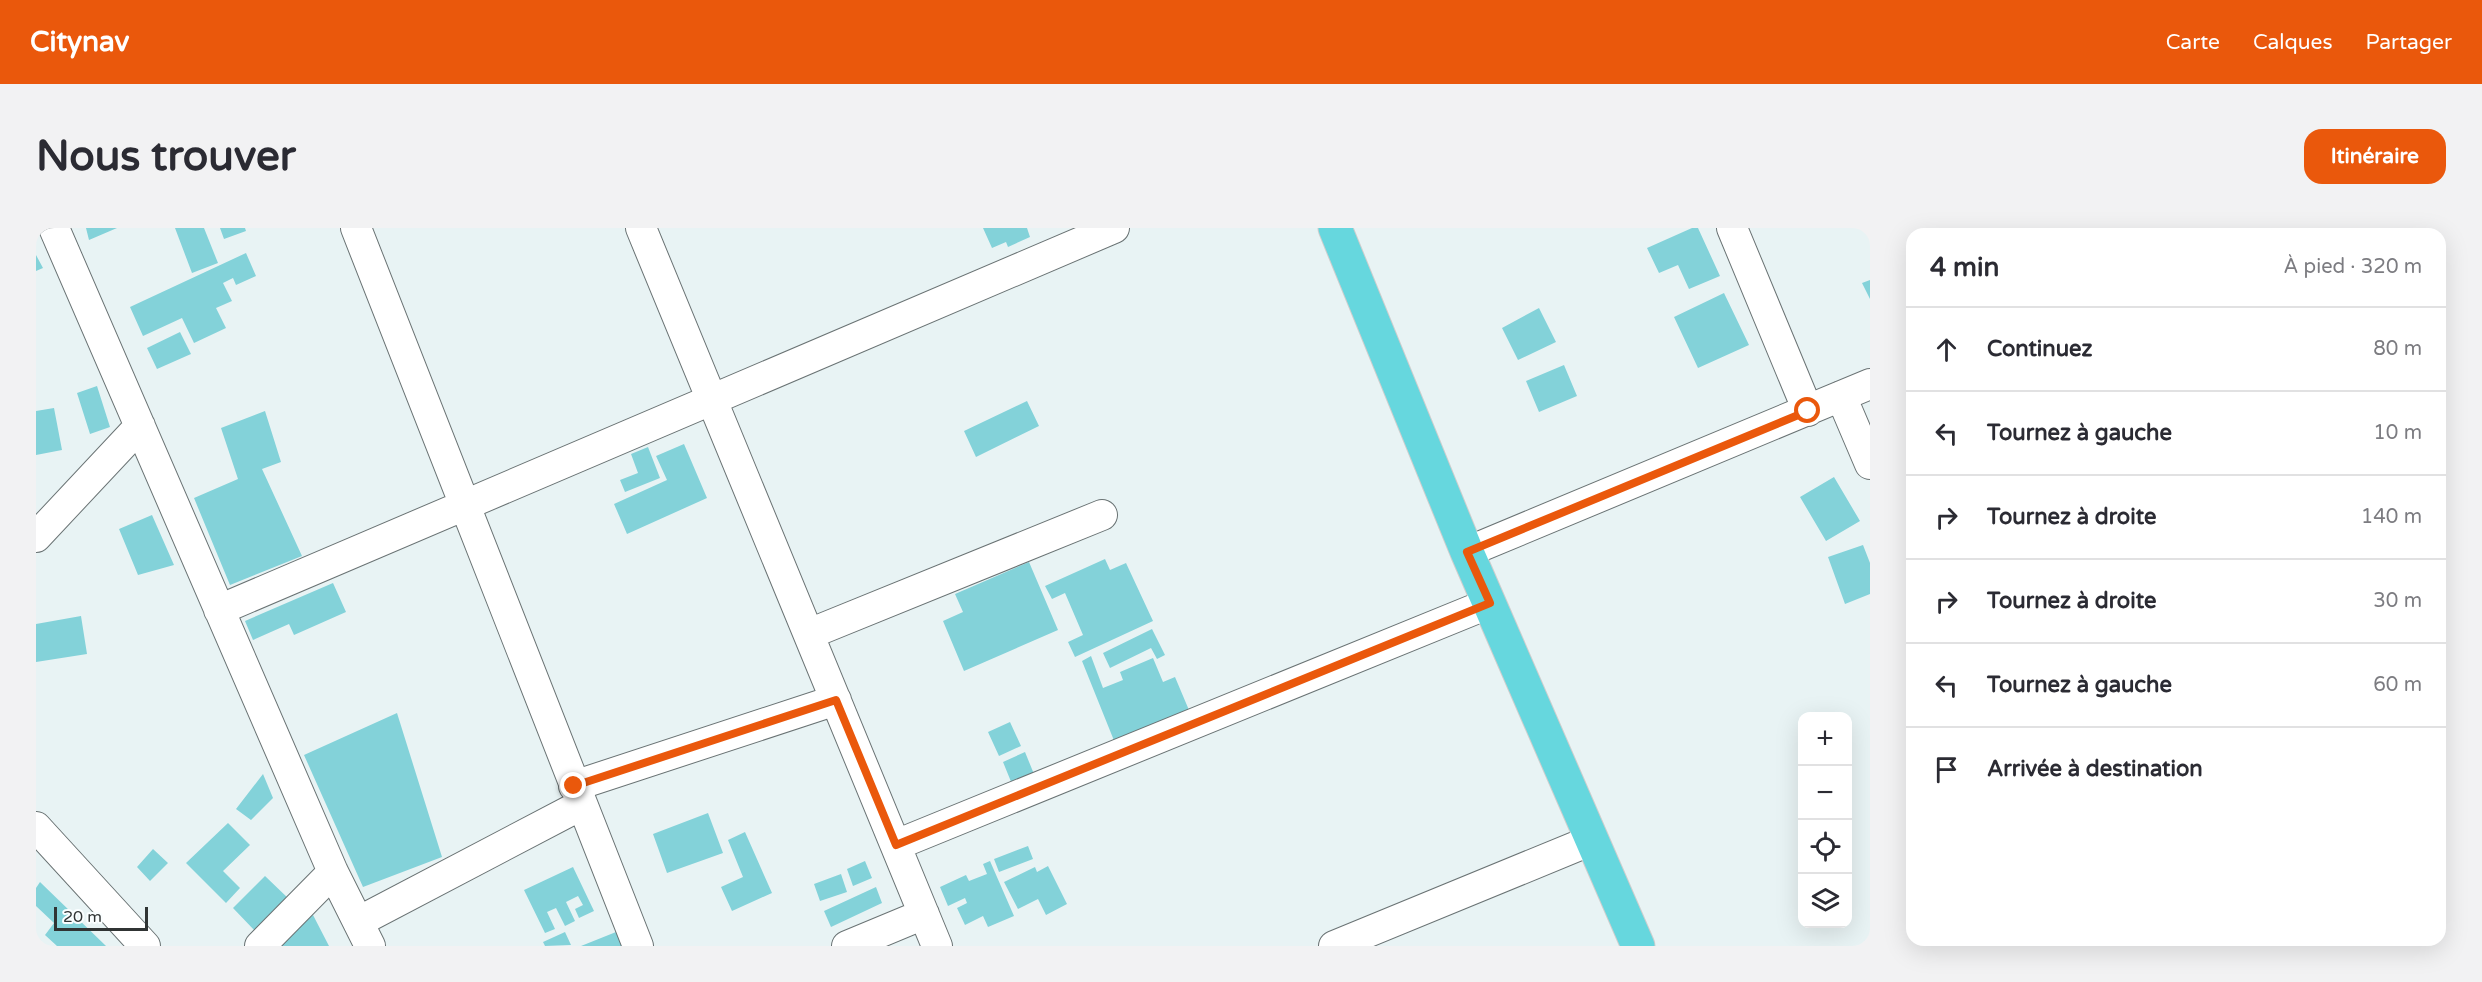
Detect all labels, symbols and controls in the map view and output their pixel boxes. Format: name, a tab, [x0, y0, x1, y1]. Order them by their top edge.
text: Citynav	[30, 25, 129, 59]
text: Carte	[2166, 30, 2220, 55]
text: Calques	[2253, 30, 2333, 55]
text: Partager	[2366, 30, 2452, 55]
button: Itinéraire	[2304, 129, 2446, 184]
text: Nous trouver	[36, 131, 296, 182]
text: 4 min	[1930, 252, 1999, 283]
text: À pied · 320 m	[2284, 255, 2422, 279]
icon: ahead	[1930, 333, 1963, 366]
text: Continuez	[1987, 336, 2092, 362]
text: 80 m	[2373, 337, 2422, 361]
route start	[1794, 397, 1820, 423]
icon: left	[1930, 417, 1963, 450]
text: Tournez à gauche	[1987, 420, 2172, 446]
text: 10 m	[2373, 421, 2422, 445]
icon: right	[1930, 501, 1963, 534]
text: Tournez à droite	[1987, 504, 2156, 530]
text: 140 m	[2361, 505, 2422, 529]
icon: right	[1930, 585, 1963, 618]
text: Tournez à droite	[1987, 588, 2156, 614]
text: 30 m	[2373, 589, 2422, 613]
icon: left	[1930, 669, 1963, 702]
text: Tournez à gauche	[1987, 672, 2172, 698]
text: 60 m	[2373, 673, 2422, 697]
map controls	[1798, 712, 1852, 928]
button: +	[1798, 712, 1852, 766]
icon: arrive	[1930, 753, 1963, 786]
text: Arrivée à destination	[1987, 756, 2203, 782]
button: −	[1798, 766, 1852, 820]
route end	[560, 772, 586, 798]
button: locate	[1798, 820, 1852, 874]
button: layers	[1798, 874, 1852, 928]
scale bar	[54, 904, 148, 932]
text: 20 m	[63, 907, 102, 927]

